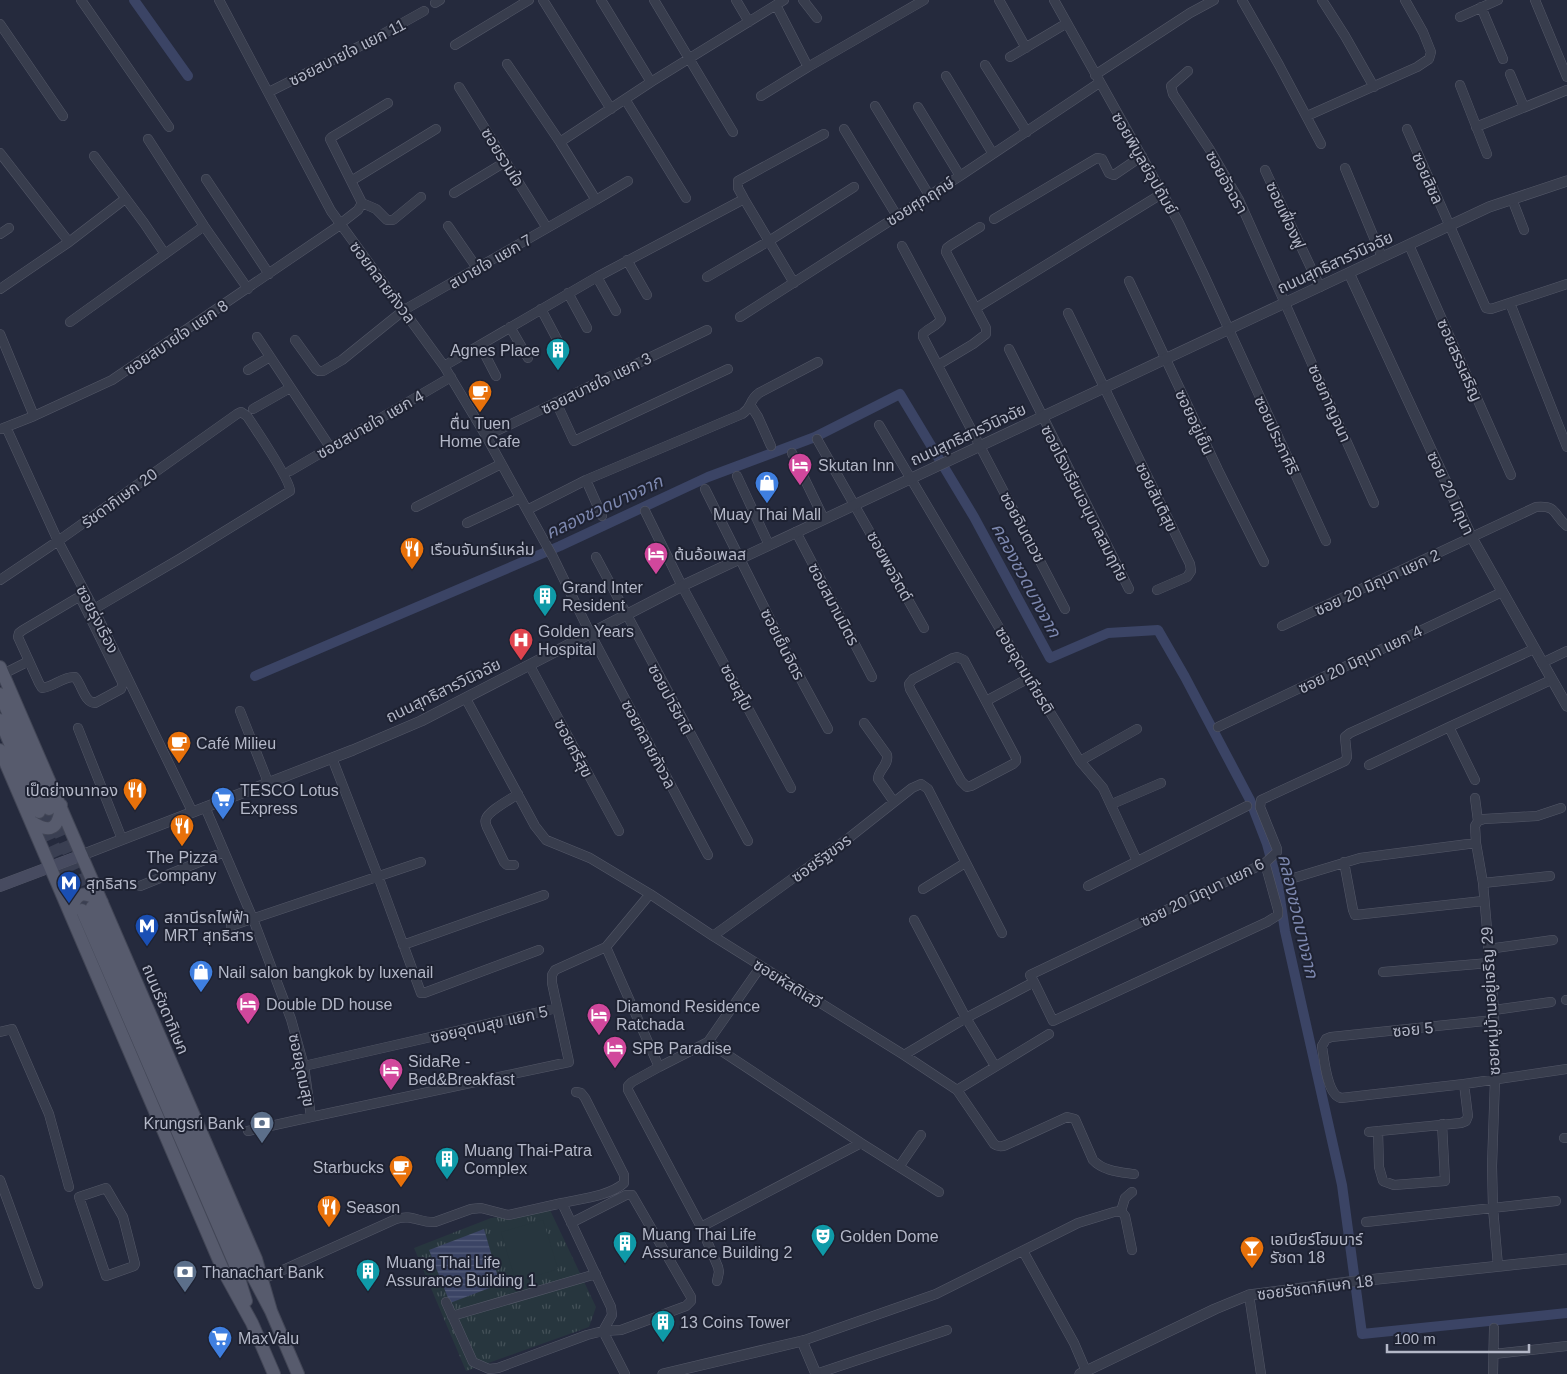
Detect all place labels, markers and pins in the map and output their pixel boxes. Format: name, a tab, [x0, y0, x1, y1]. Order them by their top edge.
building icon: Agnes Place	[545, 337, 571, 371]
place label: Agnes Place	[450, 342, 540, 359]
cafe icon: ตื่น Tuen Home Cafe	[467, 379, 493, 413]
place label: ตื่น Tuen Home Cafe	[440, 412, 521, 450]
hotel icon: Skutan Inn	[787, 452, 813, 486]
place label: Skutan Inn	[818, 457, 895, 474]
shop icon: Muay Thai Mall	[754, 470, 780, 504]
place label: Muay Thai Mall	[713, 506, 821, 523]
restaurant icon: เรือนจันทร์แหล่ม	[399, 536, 425, 570]
place label: เรือนจันทร์แหล่ม	[430, 541, 535, 558]
hotel icon: ต้นอ้อเพลส	[643, 541, 669, 575]
place label: ต้นอ้อเพลส	[674, 546, 746, 563]
place label: Grand Inter Resident	[562, 579, 644, 614]
building icon: Grand Inter Resident	[532, 583, 558, 617]
place label: Golden Years Hospital	[538, 623, 634, 658]
hospital icon: Golden Years Hospital	[508, 627, 534, 661]
cafe icon: Café Milieu	[166, 730, 192, 764]
place label: Café Milieu	[196, 735, 276, 752]
restaurant icon: เป็ดย่างนาทอง	[122, 777, 148, 811]
place label: เป็ดย่างนาทอง	[26, 782, 118, 799]
place label: TESCO Lotus Express	[240, 782, 339, 817]
supermarket icon: TESCO Lotus Express	[210, 786, 236, 820]
restaurant icon: The Pizza Company	[169, 813, 195, 847]
place label: The Pizza Company	[146, 849, 218, 884]
metro station icon: สุทธิสาร	[56, 870, 82, 904]
place label: สุทธิสาร	[86, 875, 137, 893]
place label: สถานีรถไฟฟ้า MRT สุทธิสาร	[164, 909, 254, 945]
metro station icon: สถานีรถไฟฟ้า MRT สุทธิสาร	[134, 913, 160, 947]
shop icon: Nail salon bangkok by luxenail	[188, 959, 214, 993]
place label: Nail salon bangkok by luxenail	[218, 964, 433, 981]
hotel icon: Double DD house	[235, 991, 261, 1025]
place label: Double DD house	[266, 996, 392, 1013]
place label: Diamond Residence Ratchada	[616, 998, 760, 1033]
hotel icon: Diamond Residence Ratchada	[586, 1002, 612, 1036]
hotel icon: SPB Paradise	[602, 1035, 628, 1069]
place label: SPB Paradise	[632, 1040, 732, 1057]
place label: SidaRe - Bed&Breakfast	[408, 1053, 515, 1088]
hotel icon: SidaRe - Bed&Breakfast	[378, 1057, 404, 1091]
bank icon: Krungsri Bank	[249, 1110, 275, 1144]
place label: Krungsri Bank	[144, 1115, 245, 1132]
place label: Muang Thai-Patra Complex	[464, 1142, 592, 1177]
building icon: Muang Thai-Patra Complex	[434, 1146, 460, 1180]
cafe icon: Starbucks	[388, 1154, 414, 1188]
place label: Starbucks	[313, 1159, 384, 1176]
restaurant icon: Season	[316, 1194, 342, 1228]
place label: Season	[346, 1199, 400, 1216]
theatre icon: Golden Dome	[810, 1223, 836, 1257]
place label: Muang Thai Life Assurance Building 2	[642, 1226, 792, 1261]
place label: Golden Dome	[840, 1228, 939, 1245]
building icon: Muang Thai Life Assurance Building 2	[612, 1230, 638, 1264]
place label: เอเบียร์โฮมบาร์ รัชดา 18	[1270, 1231, 1364, 1266]
bar icon: เอเบียร์โฮมบาร์ รัชดา 18	[1239, 1235, 1265, 1269]
place label: Muang Thai Life Assurance Building 1	[386, 1254, 536, 1289]
building icon: Muang Thai Life Assurance Building 1	[355, 1258, 381, 1292]
bank icon: Thanachart Bank	[172, 1259, 198, 1293]
place label: Thanachart Bank	[202, 1264, 325, 1281]
building icon: 13 Coins Tower	[650, 1309, 676, 1343]
place label: 13 Coins Tower	[680, 1314, 791, 1331]
supermarket icon: MaxValu	[207, 1325, 233, 1359]
place label: MaxValu	[238, 1330, 299, 1347]

